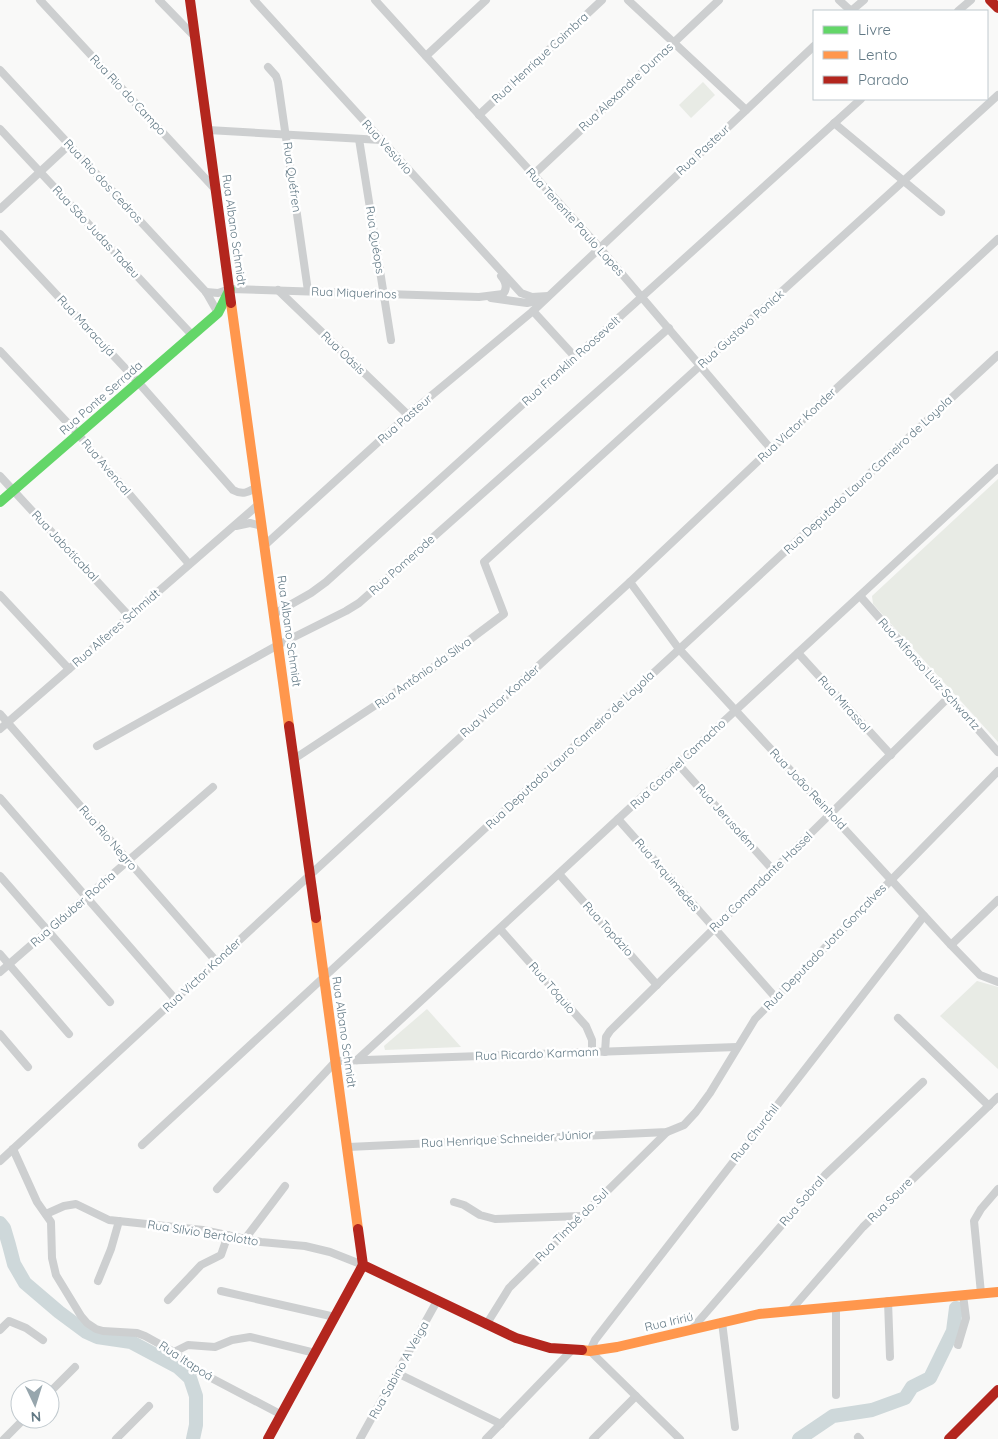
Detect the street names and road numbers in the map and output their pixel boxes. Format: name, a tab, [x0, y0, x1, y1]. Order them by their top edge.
street label: Rua Henrique Coimbra	[488, 9, 591, 106]
street label: Rua Alexandre Dumas	[575, 39, 676, 134]
street label: Rua Rio do Campo	[87, 51, 170, 138]
street label: Rua Vesúvio	[359, 116, 416, 177]
street label: Rua Pasteur	[673, 121, 733, 178]
street label: Rua Rio dos Cedros	[61, 136, 146, 226]
street label: Rua Quéfren	[280, 141, 305, 213]
street label: Rua Tenente Paulo Lopes	[523, 165, 628, 279]
street label: Rua Albano Schmidt	[219, 173, 250, 287]
street label: Rua São Judas Tadeu	[50, 182, 143, 281]
street label: Rua Quéops	[363, 205, 388, 275]
street label: Rua Miquerinos	[311, 284, 397, 302]
street label: Rua Gustavo Ponick	[695, 286, 787, 371]
street label: Rua Maracujá	[54, 292, 118, 359]
street label: Rua Franklin Roosevelt	[518, 312, 623, 409]
street label: Rua Oásis	[318, 328, 369, 378]
street label: Rua Ponte Serrada	[56, 358, 145, 438]
street label: Rua Victor Konder	[754, 384, 839, 465]
street label: Rua Pasteur	[374, 391, 435, 446]
street label: Rua Deputado Lauro Carneiro de Loyola	[780, 392, 955, 557]
street label: Rua Avencal	[78, 435, 134, 498]
street label: Rua Jaboticabal	[29, 507, 102, 584]
street label: Rua Pomerode	[366, 531, 438, 598]
street label: Rua Albano Schmidt	[274, 574, 305, 688]
street label: Rua Alferes Schmidt	[69, 586, 163, 670]
street label: Rua Alfonso Luiz Schwartz	[875, 615, 984, 733]
street label: Rua Antônio da Silva	[372, 634, 474, 712]
street label: Rua Victor Konder	[457, 661, 543, 740]
street label: Rua Deputado Lauro Carneiro de Loyola	[482, 667, 657, 832]
street label: Rua Mirassol	[815, 672, 874, 735]
street label: Rua Coronel Camacho	[627, 715, 729, 812]
street label: Rua João Reinhold	[767, 745, 850, 832]
street label: Rua Jerusalém	[693, 781, 760, 853]
street label: Rua Rio Negro	[76, 802, 141, 873]
street label: Rua Comandante Hassel	[706, 828, 815, 935]
street label: Rua Arquimedes	[632, 835, 703, 914]
street label: Rua Gláuber Rocha	[27, 868, 118, 950]
street label: Rua Deputado Jota Gonçalves	[760, 880, 889, 1013]
street label: Rua Topázio	[580, 898, 637, 959]
street label: Rua Victor Konder	[159, 934, 244, 1015]
street label: Rua Tóquio	[526, 959, 579, 1017]
street label: Rua Albano Schmidt	[329, 975, 360, 1089]
street label: Rua Ricardo Karmann	[475, 1044, 599, 1063]
street label: Rua Churchil	[727, 1101, 782, 1165]
street label: Rua Henrique Schneider Júnior	[421, 1126, 594, 1150]
street label: Rua Sobral	[776, 1173, 827, 1229]
street label: Rua Soure	[864, 1174, 915, 1225]
street label: Rua Timbé do Sul	[532, 1185, 611, 1264]
street label: Rua Sílvio Bertolotto	[147, 1216, 260, 1249]
street label: Rua Iririú	[643, 1309, 695, 1334]
street label: Rua Sabino A Veiga	[365, 1318, 432, 1421]
street label: Rua Itapoá	[156, 1338, 216, 1384]

